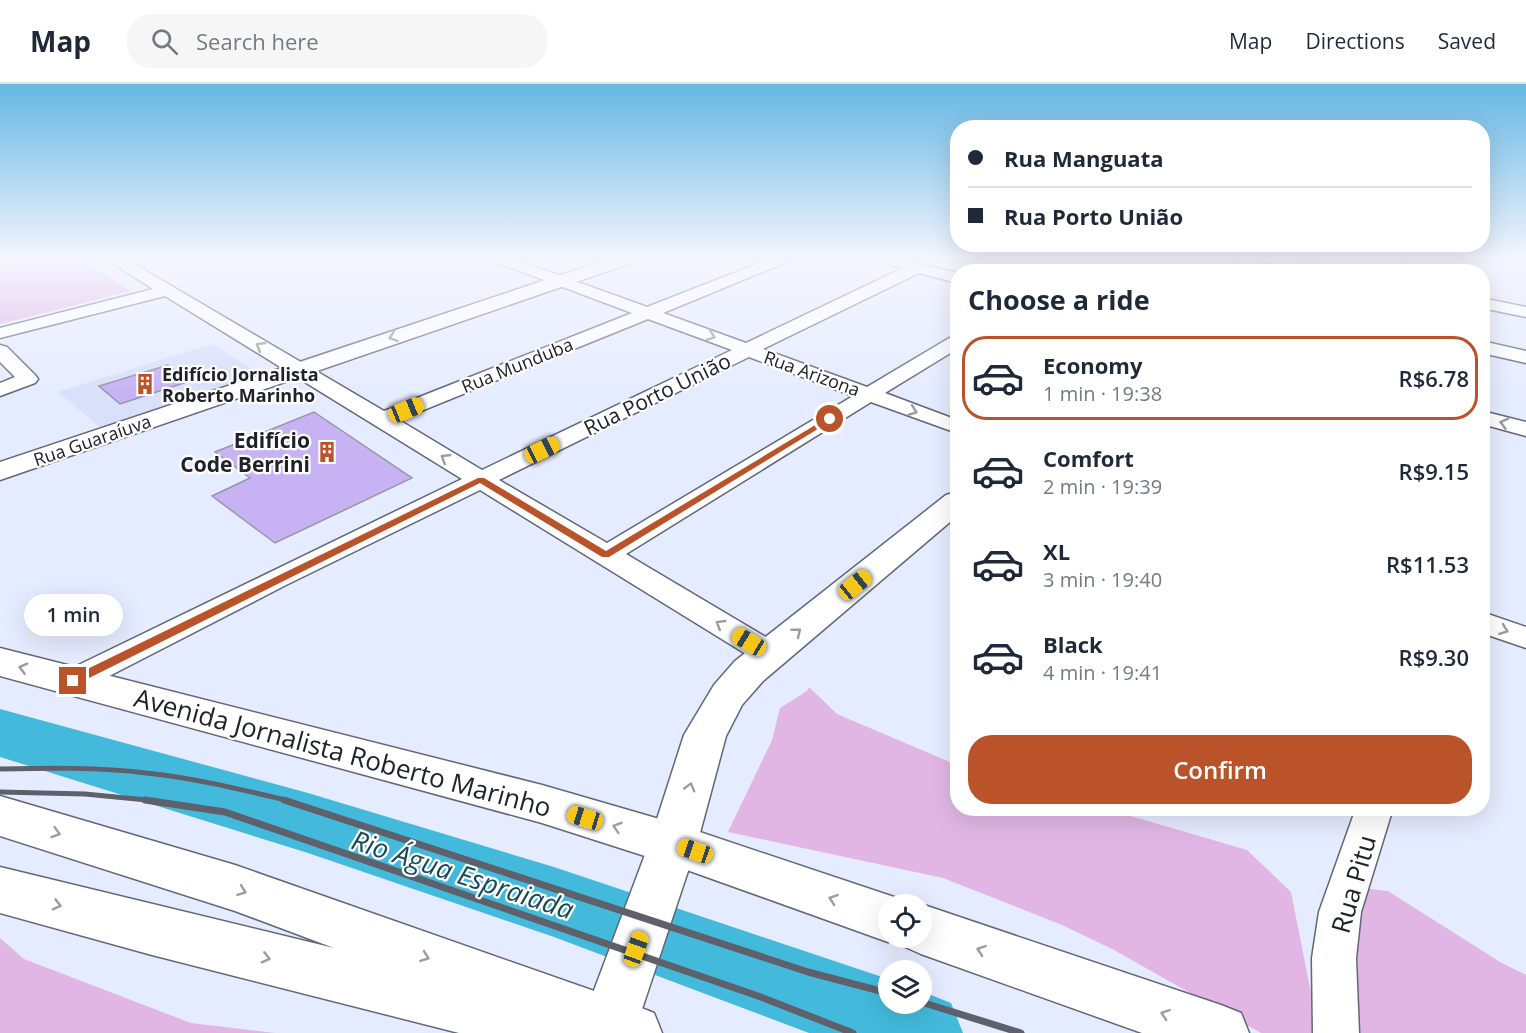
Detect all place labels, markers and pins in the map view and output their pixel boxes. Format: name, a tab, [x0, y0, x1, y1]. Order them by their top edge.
place label: Edifício Jornalista Roberto Marinho	[162, 362, 319, 407]
building icon: Edifício Jornalista Roberto Marinho	[133, 372, 157, 396]
place label: Edifício Code Berrini	[180, 426, 310, 478]
building icon: Edifício Code Berrini	[315, 440, 339, 464]

